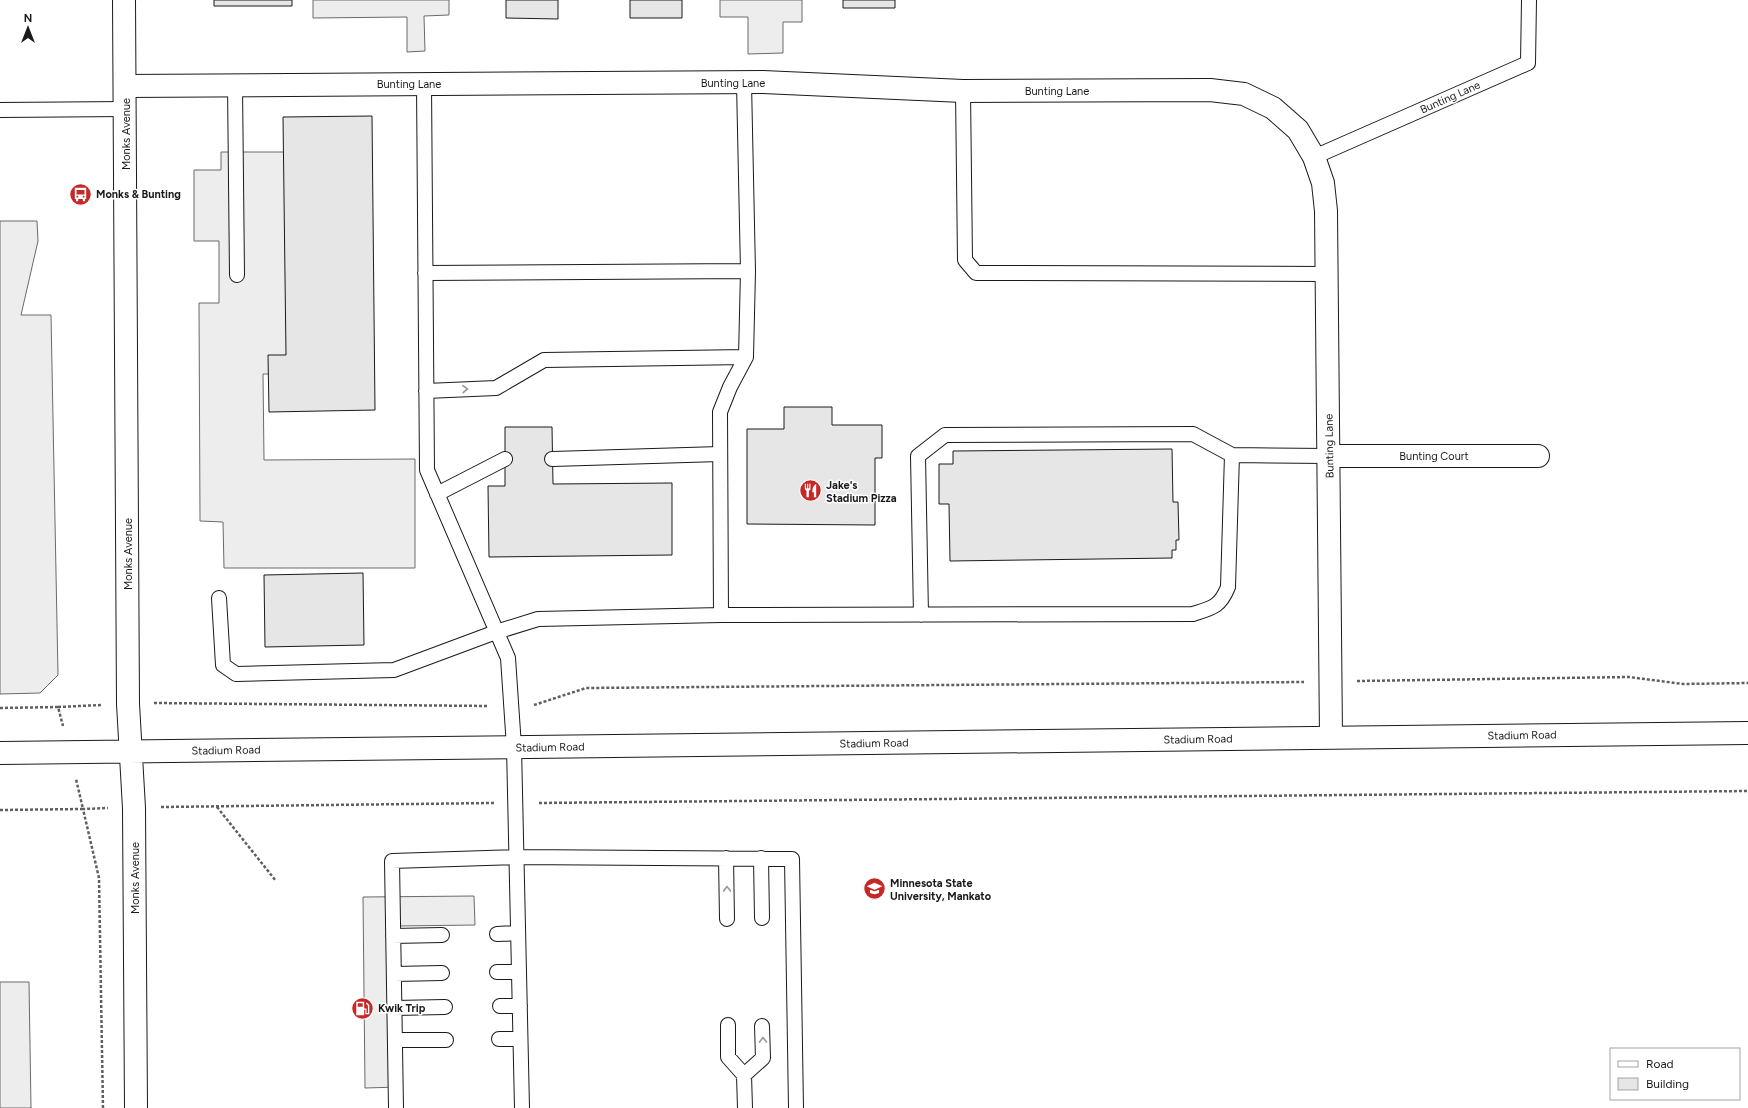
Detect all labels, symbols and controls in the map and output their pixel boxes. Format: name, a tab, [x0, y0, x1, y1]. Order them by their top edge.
north arrow	[8, 8, 48, 48]
text: N	[24, 12, 32, 25]
street label: Bunting Lane	[701, 77, 765, 90]
street label: Bunting Lane	[377, 78, 441, 91]
street label: Bunting Lane	[1418, 78, 1482, 117]
street label: Bunting Lane	[1025, 85, 1089, 98]
street label: Monks Avenue	[120, 98, 133, 170]
bus stop icon: Monks & Bunting	[68, 181, 94, 207]
place label: Monks & Bunting	[96, 188, 181, 201]
one-way arrow	[462, 385, 468, 393]
street label: Bunting Lane	[1322, 414, 1337, 478]
street label: Bunting Court	[1399, 450, 1469, 463]
restaurant icon: Jake's Stadium Pizza	[798, 478, 824, 504]
place label: Jake's Stadium Pizza	[826, 479, 897, 505]
street label: Monks Avenue	[122, 518, 135, 590]
street label: Stadium Road	[1487, 728, 1557, 743]
street label: Stadium Road	[1163, 732, 1233, 747]
street label: Stadium Road	[839, 736, 909, 751]
street label: Stadium Road	[515, 740, 585, 755]
street label: Stadium Road	[191, 743, 261, 758]
street label: Monks Avenue	[129, 842, 142, 914]
school or university icon: Minnesota State University, Mankato	[861, 876, 887, 902]
place label: Minnesota State University, Mankato	[890, 877, 992, 903]
one-way arrow	[723, 886, 731, 892]
fuel station icon: Kwik Trip	[350, 995, 376, 1021]
place label: Kwik Trip	[378, 1002, 426, 1015]
one-way arrow	[759, 1037, 767, 1043]
legend	[1610, 1048, 1740, 1100]
text: Road	[1646, 1057, 1674, 1071]
text: Building	[1646, 1077, 1689, 1091]

